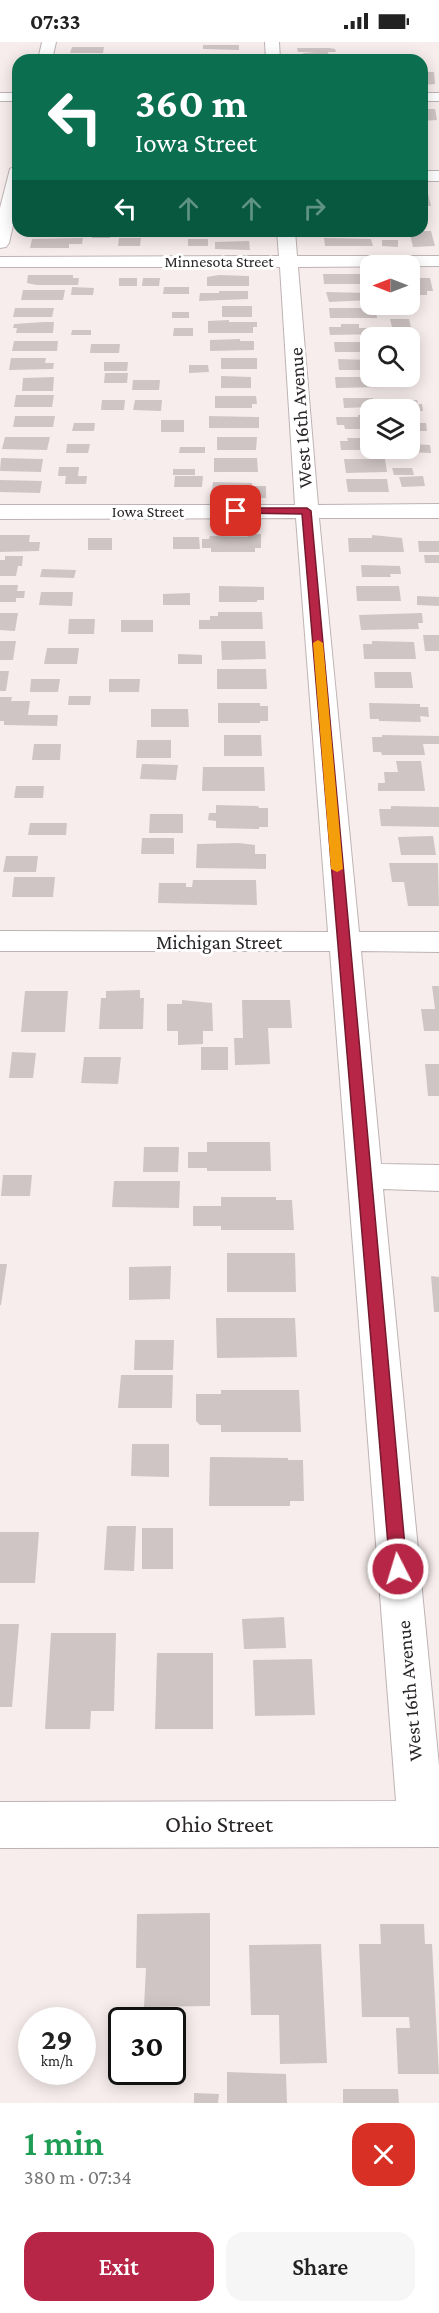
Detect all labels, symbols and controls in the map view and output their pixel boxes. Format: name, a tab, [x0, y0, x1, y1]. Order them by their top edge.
text: 07:33	[30, 9, 81, 34]
icon: left	[36, 78, 114, 156]
text: 360 m	[135, 79, 248, 126]
text: Iowa Street	[135, 128, 257, 158]
icon: left	[109, 192, 142, 225]
icon: ahead	[172, 192, 205, 225]
icon: ahead	[235, 192, 268, 225]
icon: right	[298, 192, 331, 225]
street label: Minnesota Street	[164, 253, 274, 270]
north arrow	[360, 255, 420, 315]
map controls	[360, 255, 420, 459]
button: search	[360, 327, 420, 387]
street label: West 16th Avenue	[284, 347, 316, 489]
button: layers	[360, 399, 420, 459]
pin	[210, 485, 261, 536]
icon: arrive	[219, 494, 252, 527]
street label: Iowa Street	[112, 503, 185, 520]
street label: Michigan Street	[156, 931, 282, 954]
position arrow	[366, 1537, 430, 1601]
street label: West 16th Avenue	[392, 1619, 426, 1762]
street label: Ohio Street	[165, 1810, 274, 1837]
speed limit sign: 30	[108, 2007, 186, 2085]
text: 29	[41, 2022, 73, 2055]
text: km/h	[41, 2053, 73, 2069]
text: 1 min	[24, 2123, 104, 2163]
button: close	[352, 2123, 415, 2186]
text: 380 m · 07:34	[24, 2166, 132, 2188]
button: Exit	[24, 2232, 214, 2301]
button: Share	[226, 2232, 415, 2301]

